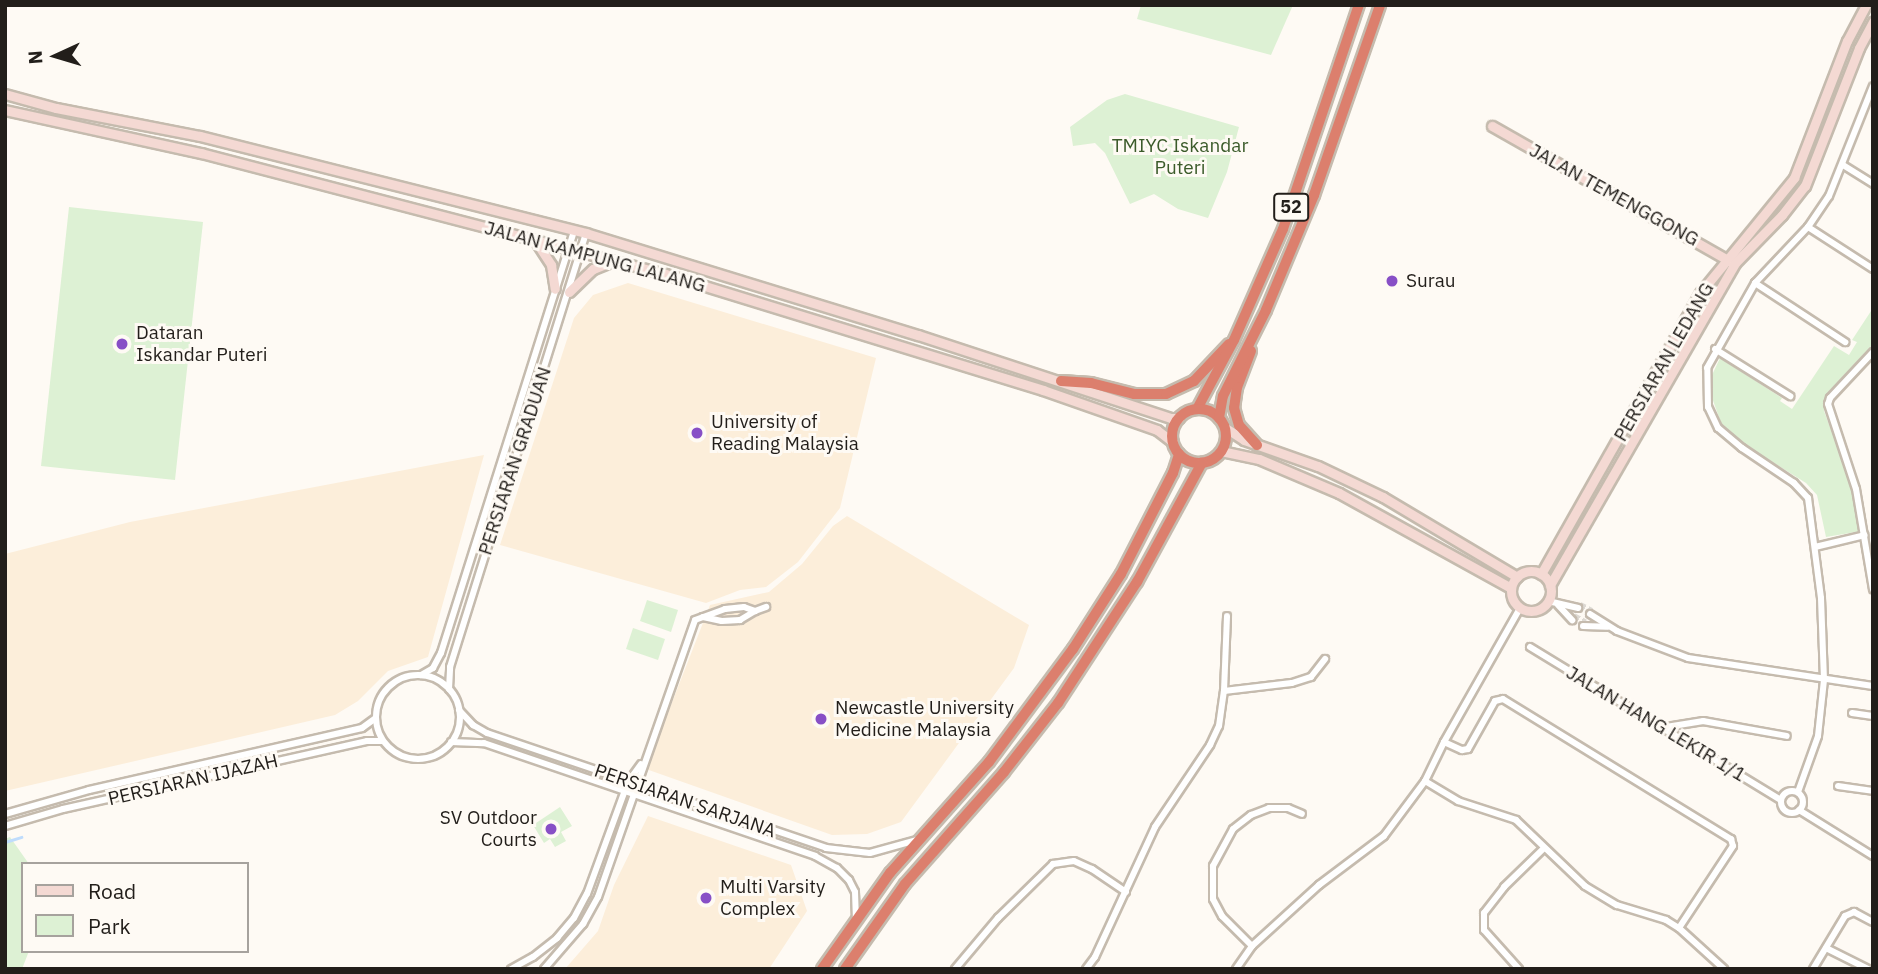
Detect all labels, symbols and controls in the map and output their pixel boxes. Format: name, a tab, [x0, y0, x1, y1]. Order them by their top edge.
north arrow	[21, 21, 91, 91]
text: N	[23, 50, 48, 65]
park label: TMIYC Iskandar Puteri	[1112, 135, 1248, 179]
street label: JALAN TEMENGGONG	[1525, 139, 1703, 251]
road number: 52	[1272, 192, 1310, 222]
street label: JALAN KAMPUNG LALANG	[482, 217, 708, 297]
place label: Surau	[1406, 270, 1456, 292]
marker: Surau	[1384, 273, 1400, 289]
street label: PERSIARAN LEDANG	[1609, 278, 1719, 446]
place label: Dataran Iskandar Puteri	[136, 322, 267, 366]
marker: Dataran Iskandar Puteri	[114, 336, 130, 352]
street label: PERSIARAN GRADUAN	[474, 364, 556, 558]
place label: University of Reading Malaysia	[711, 411, 859, 455]
marker: University of Reading Malaysia	[689, 425, 705, 441]
street label: JALAN HANG LEKIR 1/1	[1562, 661, 1750, 787]
place label: Newcastle University Medicine Malaysia	[835, 697, 1014, 741]
marker: Newcastle University Medicine Malaysia	[813, 711, 829, 727]
street label: PERSIARAN IJAZAH	[106, 749, 280, 811]
street label: PERSIARAN SARJANA	[591, 759, 779, 843]
place label: SV Outdoor Courts	[440, 807, 537, 851]
marker: SV Outdoor Courts	[543, 821, 559, 837]
legend	[21, 862, 248, 953]
place label: Multi Varsity Complex	[720, 876, 825, 920]
text: Road	[88, 877, 136, 905]
marker: Multi Varsity Complex	[698, 890, 714, 906]
text: Park	[88, 912, 131, 940]

